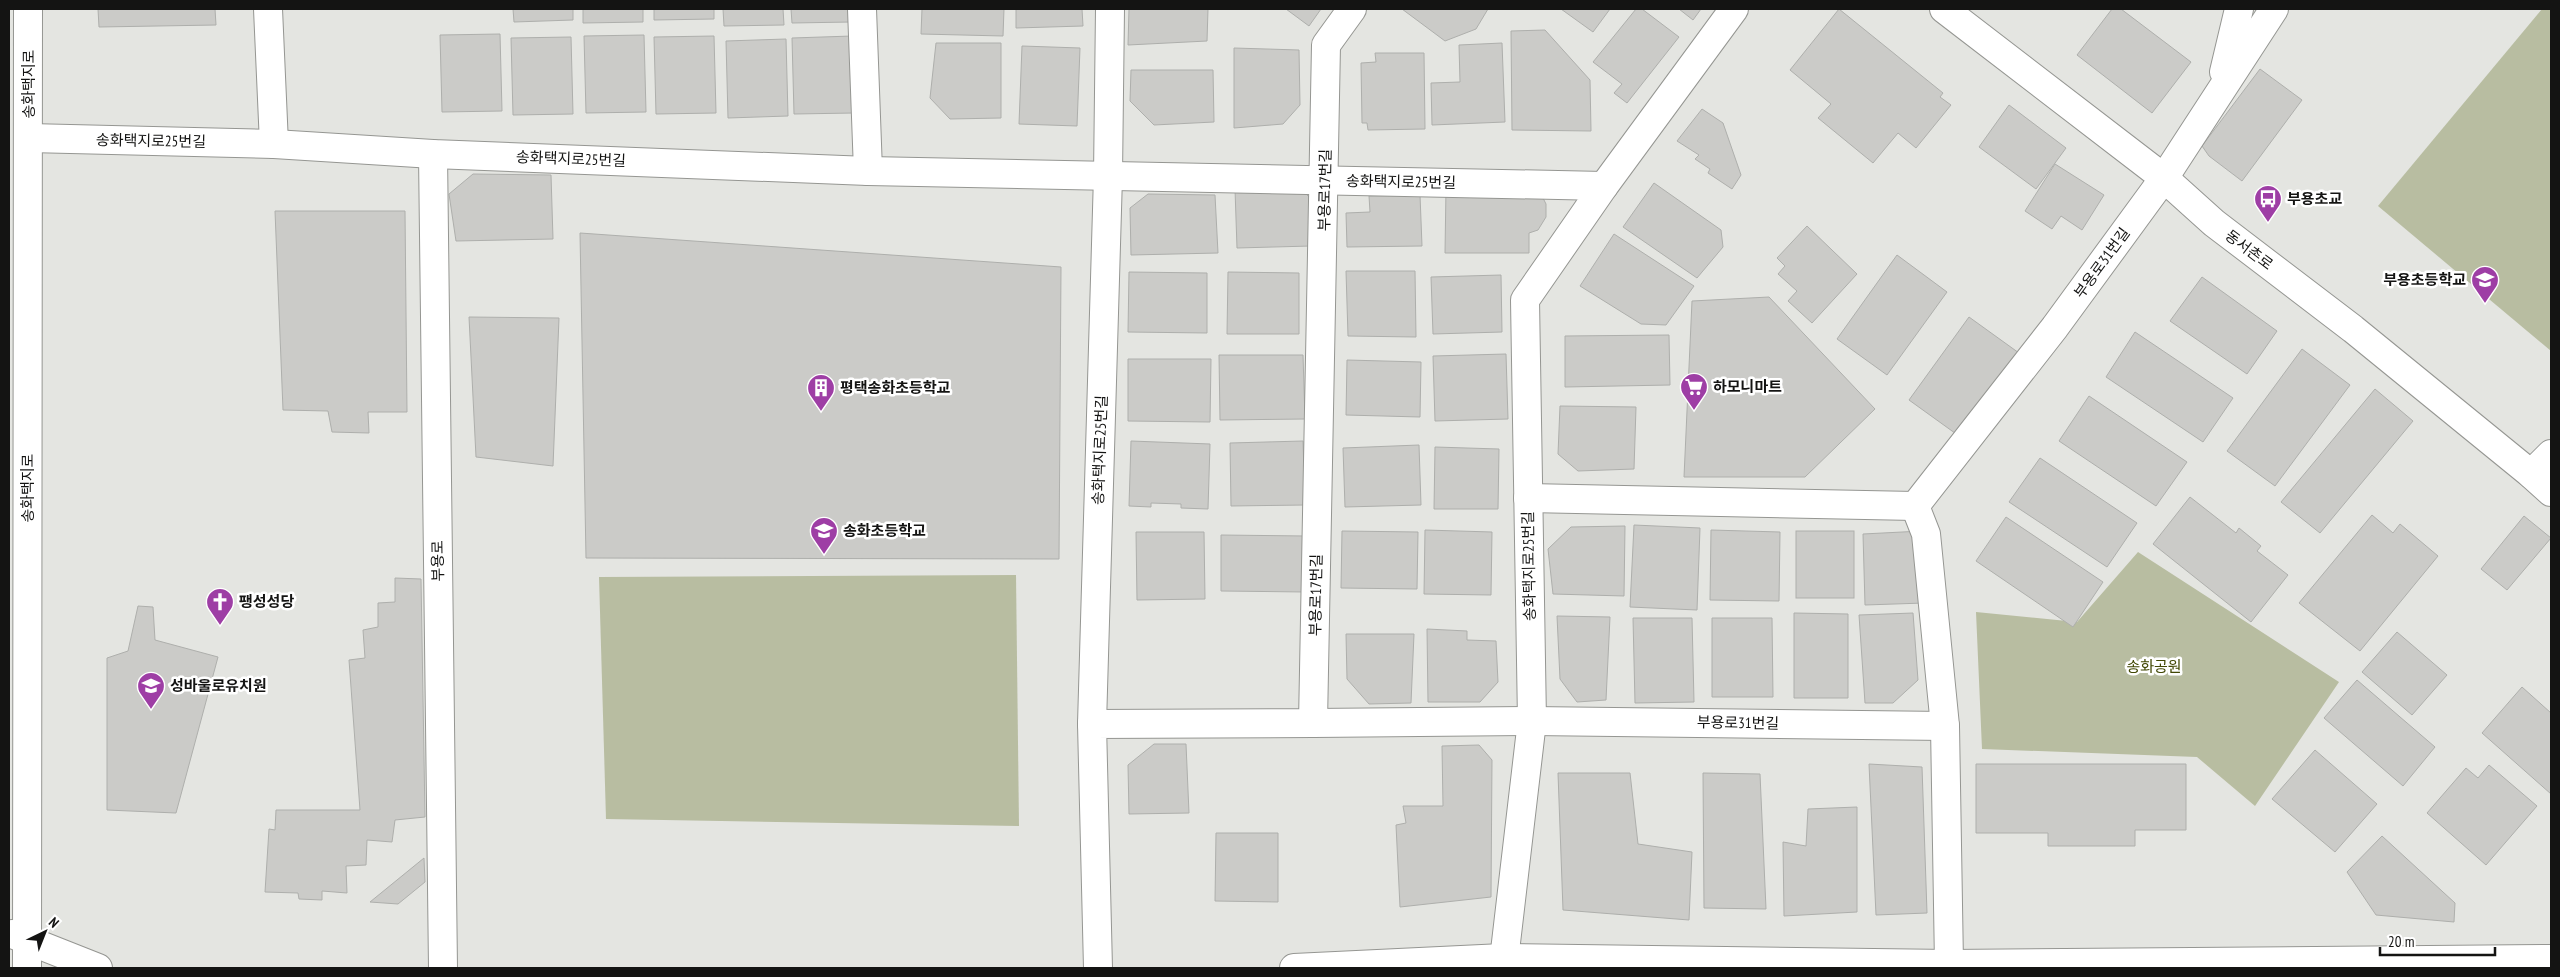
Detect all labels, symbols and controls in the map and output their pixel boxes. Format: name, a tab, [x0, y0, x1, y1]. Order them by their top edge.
street label: 송화택지로	[19, 49, 38, 119]
street label: 송화택지로25번길	[96, 130, 206, 151]
street label: 송화택지로25번길	[516, 147, 626, 170]
street label: 부용로17번길	[1314, 149, 1335, 231]
street label: 송화택지로25번길	[1346, 171, 1456, 192]
bus stop icon: 부용초교	[2253, 184, 2283, 223]
place label: 부용초교	[2287, 189, 2342, 208]
street label: 부용로31번길	[2070, 224, 2134, 302]
street label: 동서촌로	[2222, 225, 2277, 274]
school or university icon: 부용초등학교	[2470, 265, 2500, 304]
place label: 부용초등학교	[2383, 270, 2466, 289]
supermarket icon: 하모니마트	[1679, 372, 1709, 411]
building icon: 평택송화초등학교	[806, 373, 836, 412]
place label: 하모니마트	[1713, 377, 1782, 396]
place label: 평택송화초등학교	[840, 378, 951, 397]
street label: 송화택지로25번길	[1088, 395, 1111, 505]
street label: 송화택지로	[18, 453, 37, 523]
street label: 송화택지로25번길	[1518, 511, 1539, 621]
school or university icon: 송화초등학교	[809, 516, 839, 555]
place label: 송화초등학교	[843, 521, 926, 540]
street label: 부용로	[428, 540, 447, 582]
street label: 부용로17번길	[1305, 554, 1326, 636]
church icon: 팽성성당	[205, 587, 235, 626]
place label: 팽성성당	[239, 592, 294, 611]
park label: 송화공원	[2126, 657, 2182, 676]
school or university icon: 성바울로유치원	[136, 671, 166, 710]
place label: 성바울로유치원	[170, 676, 267, 695]
street label: 부용로31번길	[1697, 712, 1779, 733]
north arrow	[20, 907, 70, 957]
text: N	[45, 913, 63, 932]
scale bar	[2380, 924, 2495, 956]
text: 20 m	[2388, 932, 2414, 951]

